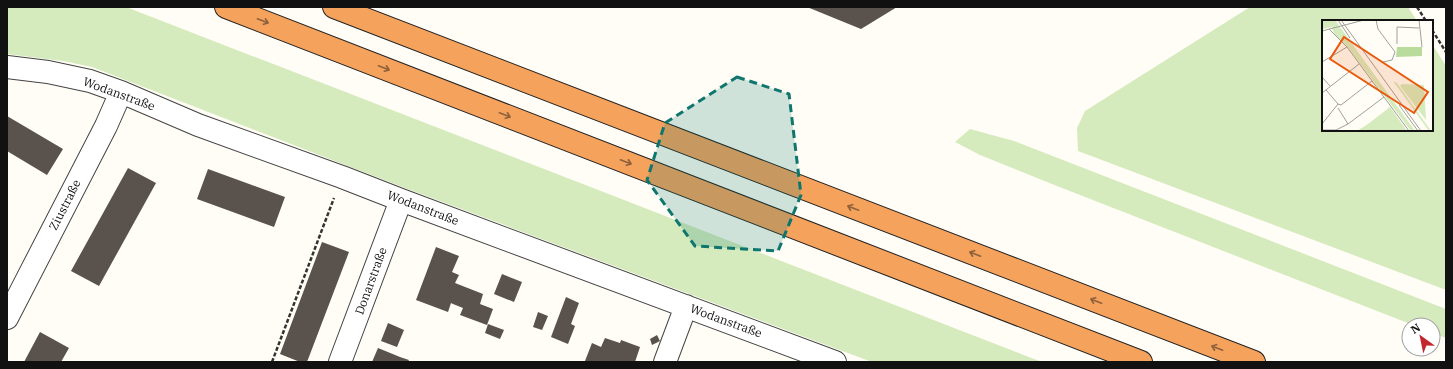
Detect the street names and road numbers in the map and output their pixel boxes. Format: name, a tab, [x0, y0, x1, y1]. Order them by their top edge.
street label: Wodanstraße	[81, 74, 157, 113]
street label: Ziustraße	[45, 177, 84, 233]
street label: Wodanstraße	[385, 187, 461, 228]
street label: Donarstraße	[351, 245, 390, 317]
street label: Wodanstraße	[688, 301, 764, 340]

